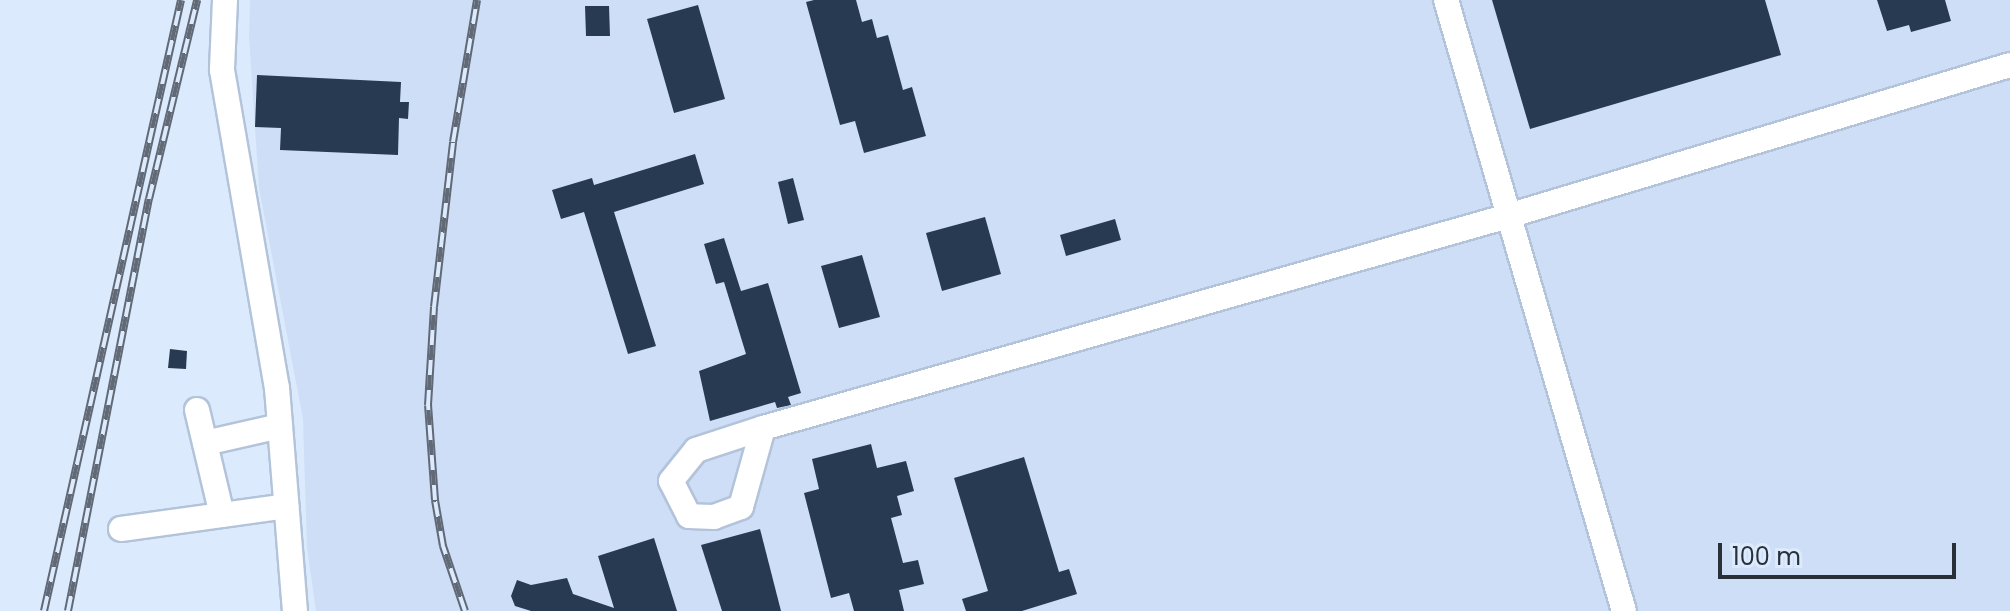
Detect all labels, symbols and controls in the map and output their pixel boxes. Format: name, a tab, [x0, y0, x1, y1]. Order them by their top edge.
scale bar	[1722, 527, 1960, 577]
text: 100 m	[1732, 540, 1801, 573]

